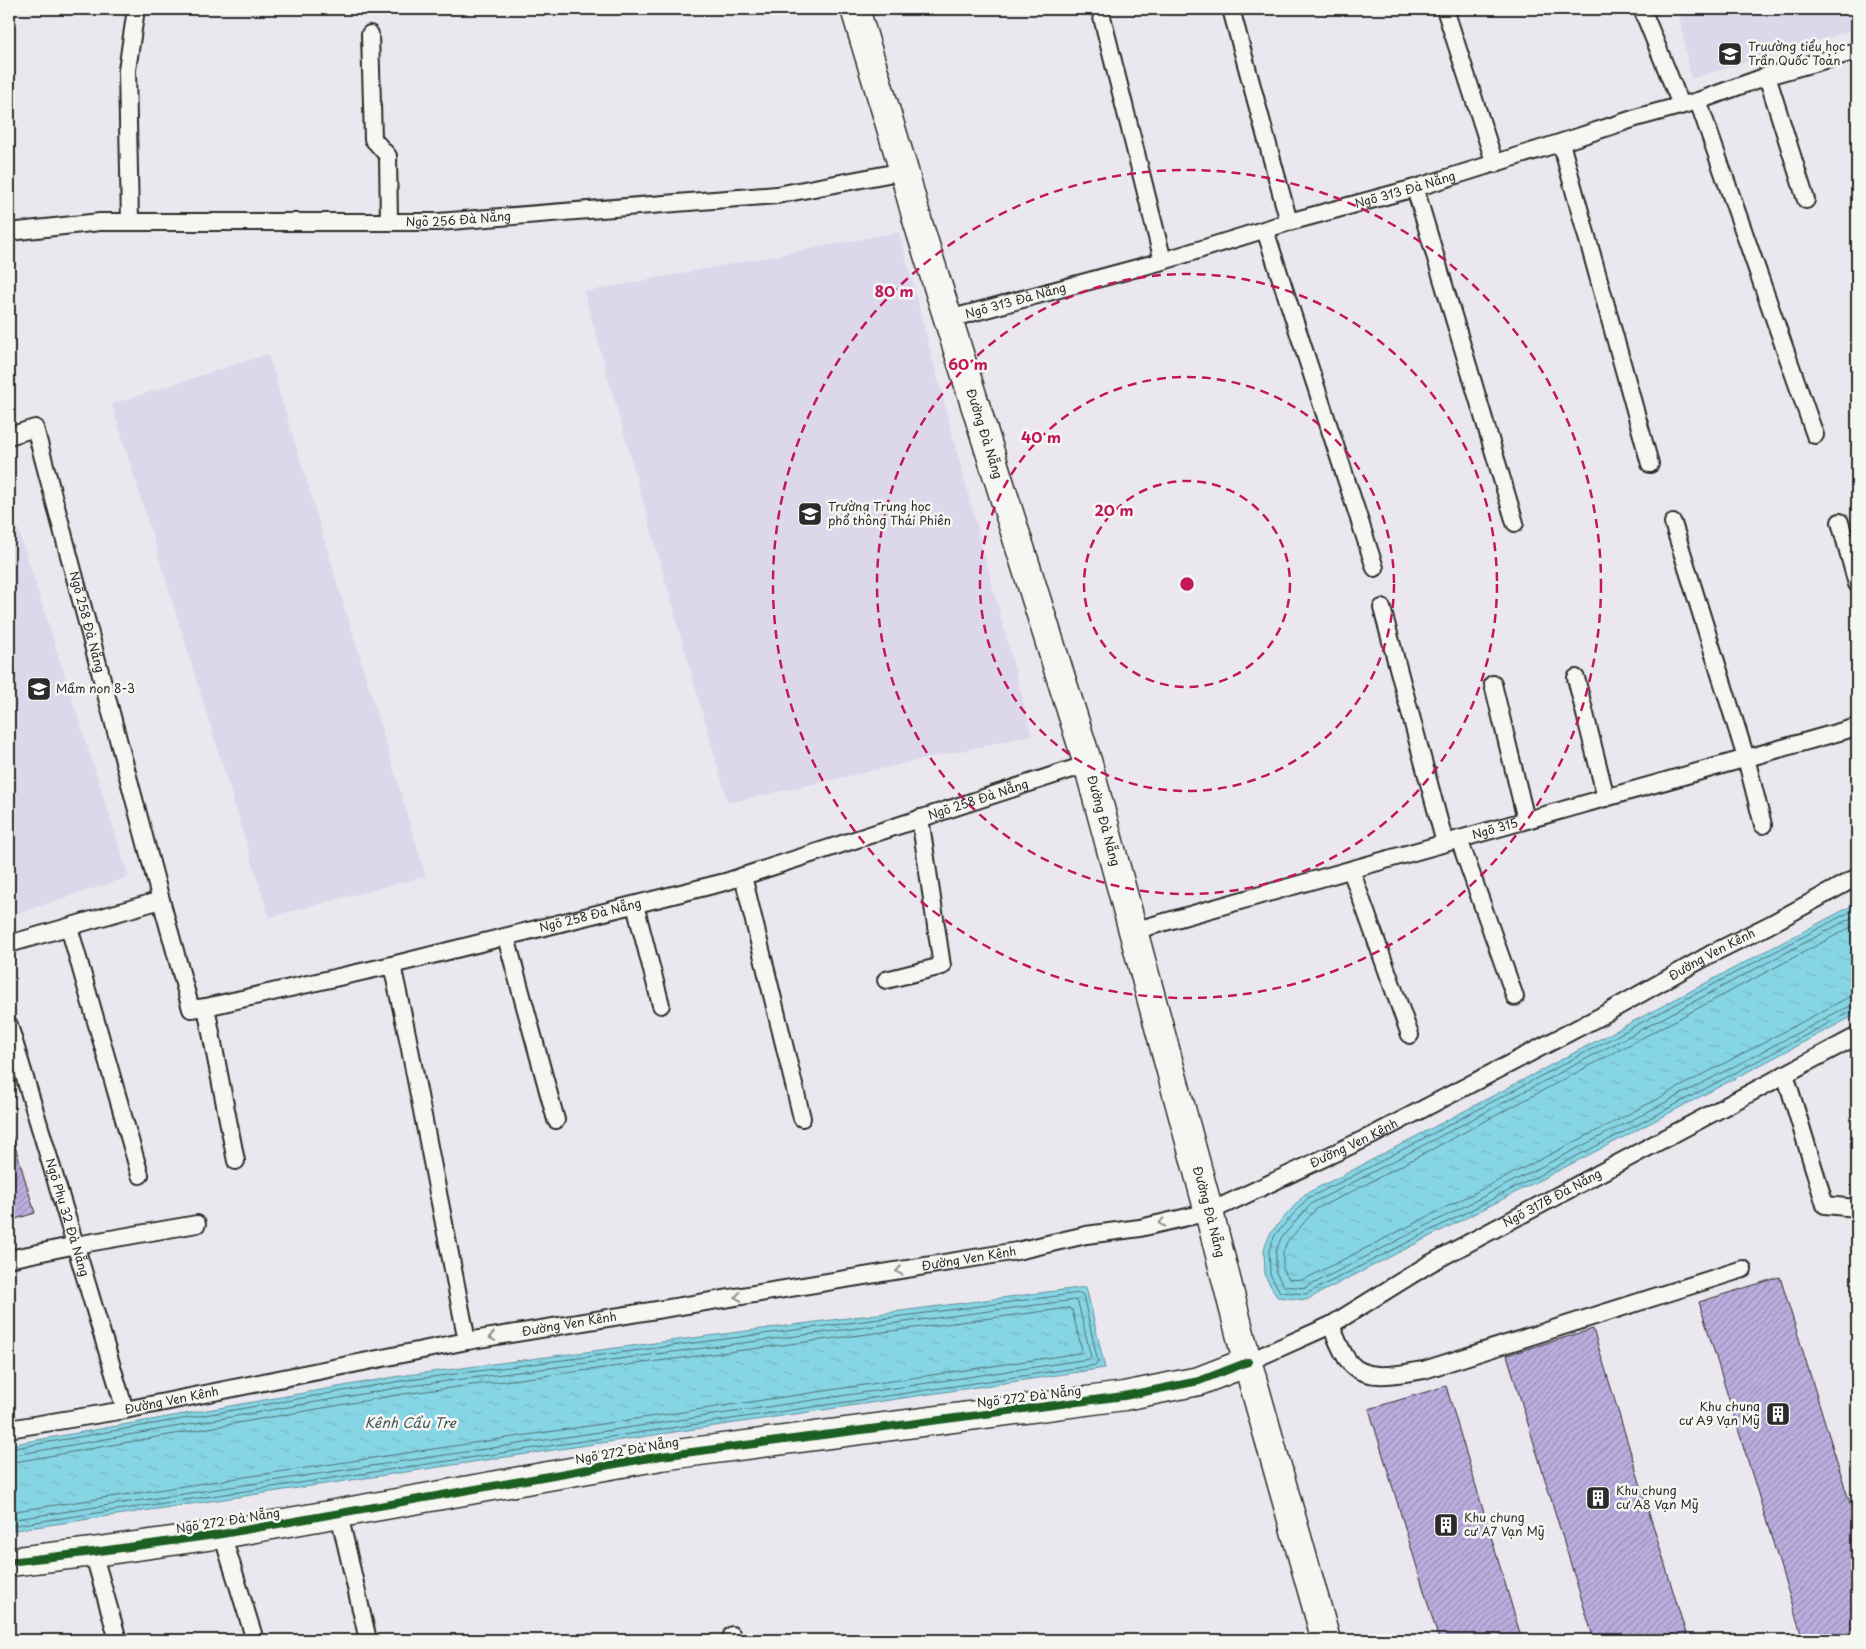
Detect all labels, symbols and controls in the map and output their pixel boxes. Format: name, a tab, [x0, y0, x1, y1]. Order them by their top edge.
place label: Truường tiểu học Trần Quốc Toản	[1748, 37, 1845, 69]
school or university icon: Truường tiểu học Trần Quốc Toản	[1717, 41, 1743, 67]
street label: Ngõ 313 Đà Nẵng	[1352, 166, 1457, 212]
street label: Ngõ 256 Đà Nẵng	[406, 206, 512, 230]
street label: Ngõ 313 Đà Nẵng	[963, 278, 1068, 322]
text: 80 m	[874, 279, 914, 302]
text: 60 m	[948, 352, 988, 375]
street label: Đường Đà Nẵng	[963, 386, 1008, 481]
text: 40 m	[1021, 425, 1061, 448]
place label: Trường Trung học phổ thông Thái Phiên	[828, 497, 951, 529]
text: 20 m	[1095, 498, 1133, 521]
school or university icon: Trường Trung học phổ thông Thái Phiên	[797, 501, 823, 527]
street label: Ngõ 258 Đà Nẵng	[66, 569, 110, 675]
centre of rings	[1178, 575, 1196, 593]
school or university icon: Mầm non 8-3	[26, 676, 52, 702]
place label: Mầm non 8-3	[56, 679, 135, 697]
street label: Đường Đà Nẵng	[1083, 773, 1125, 868]
street label: Ngõ 258 Đà Nẵng	[925, 774, 1030, 823]
street label: Ngõ 315	[1470, 813, 1520, 843]
street label: Ngõ 258 Đà Nẵng	[537, 893, 643, 936]
street label: Đường Ven Kênh	[1665, 923, 1758, 984]
street label: Đường Ven Kênh	[1306, 1114, 1400, 1172]
street label: Ngõ Phụ 32 Đà Nẵng	[42, 1156, 94, 1279]
street label: Đường Đà Nẵng	[1189, 1164, 1230, 1259]
street label: Ngõ 317B Đà Nẵng	[1499, 1164, 1604, 1231]
one-way arrow	[1157, 1217, 1166, 1228]
street label: Đường Ven Kênh	[920, 1241, 1017, 1274]
one-way arrow	[894, 1265, 903, 1275]
one-way arrow	[734, 1291, 743, 1301]
street label: Đường Ven Kênh	[520, 1307, 618, 1340]
one-way arrow	[487, 1332, 496, 1342]
street label: Đường Ven Kênh	[123, 1381, 220, 1418]
street label: Ngõ 272 Đà Nẵng	[976, 1381, 1082, 1411]
place label: Khu chung cư A9 Vạn Mỹ	[1679, 1397, 1760, 1429]
building icon: Khu chung cư A9 Vạn Mỹ	[1765, 1401, 1791, 1427]
water label: Kênh Cầu Tre	[364, 1412, 458, 1433]
street label: Ngõ 272 Đà Nẵng	[574, 1432, 680, 1468]
place label: Khu chung cư A8 Vạn Mỹ	[1616, 1481, 1699, 1513]
building icon: Khu chung cư A8 Vạn Mỹ	[1585, 1485, 1611, 1511]
street label: Ngõ 272 Đà Nẵng	[175, 1503, 281, 1537]
place label: Khu chung cư A7 Vạn Mỹ	[1464, 1508, 1545, 1540]
building icon: Khu chung cư A7 Vạn Mỹ	[1433, 1512, 1459, 1538]

